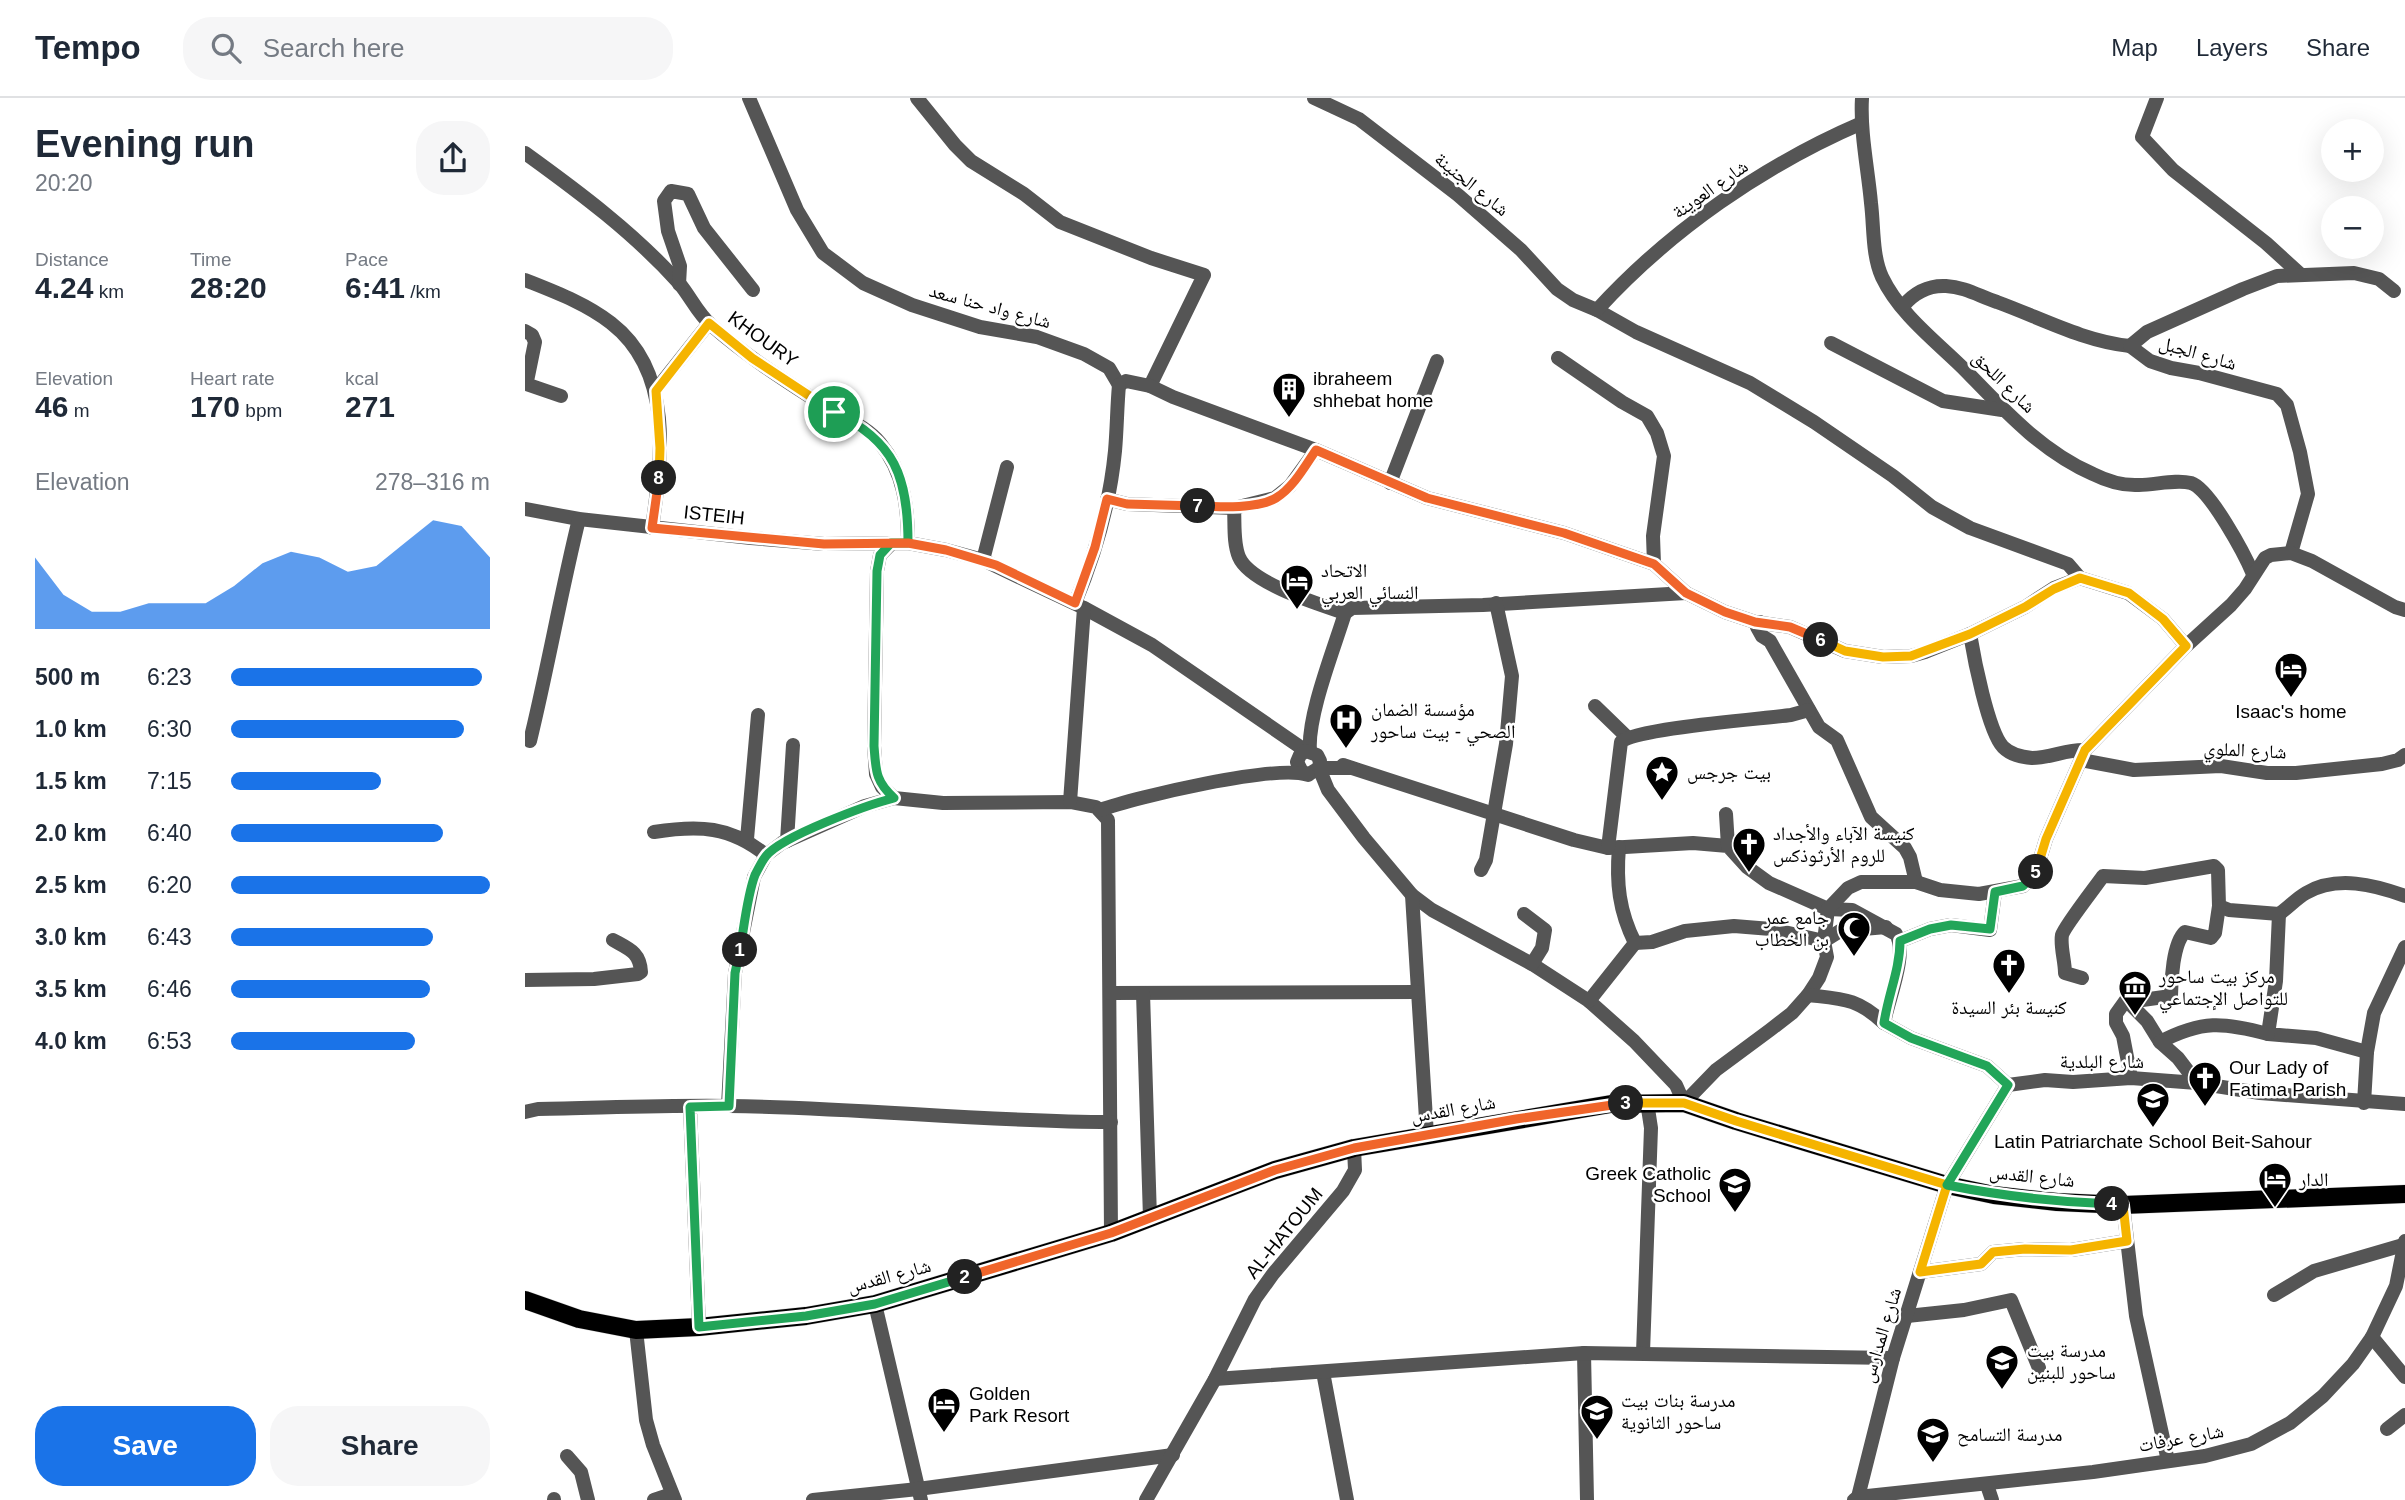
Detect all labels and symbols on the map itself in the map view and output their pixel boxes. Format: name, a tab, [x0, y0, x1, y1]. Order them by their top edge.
street label: شارع الجنينة	[1430, 148, 1513, 221]
street label: شارع العوينة	[1668, 155, 1752, 223]
street label: شارع واد حنا سعد	[927, 280, 1053, 333]
street label: KHOURY	[724, 307, 802, 371]
street label: شارع الجبل	[2157, 332, 2239, 375]
street label: شارع اللحق	[1967, 347, 2040, 418]
place label: ibraheem shhebat home	[1313, 368, 1433, 411]
building icon: ibraheem shhebat home	[1270, 370, 1308, 419]
pin	[804, 382, 864, 442]
pin: 8	[641, 460, 677, 496]
pin: 7	[1181, 488, 1215, 524]
street label: ISTEIH	[682, 501, 746, 529]
place label: الاتحاد النسائي العربي	[1321, 560, 1418, 607]
hotel icon: الاتحاد النسائي العربي	[1278, 562, 1316, 611]
pin: 6	[1803, 622, 1839, 658]
hotel icon: Isaac's home	[2272, 650, 2310, 699]
place label: مؤسسة الضمان الصحي - بيت ساحور	[1370, 699, 1515, 746]
hospital icon: مؤسسة الضمان الصحي - بيت ساحور	[1327, 701, 1365, 750]
place label: Isaac's home	[2235, 701, 2347, 722]
street label: شارع الملوي	[2203, 737, 2287, 767]
place icon: بيت جرجس	[1643, 753, 1681, 802]
place label: بيت جرجس	[1687, 762, 1771, 784]
place label: كنيسة الآباء والأجداد للروم الأرثوذكس	[1773, 823, 1915, 869]
church icon: كنيسة الآباء والأجداد للروم الأرثوذكس	[1730, 825, 1768, 874]
pin: 5	[2019, 854, 2053, 890]
place label: جامع عمر بن الخطاب	[1755, 907, 1829, 951]
mosque icon: جامع عمر بن الخطاب	[1835, 909, 1873, 958]
pin: 1	[723, 932, 757, 968]
church icon: كنيسة بئر السيدة	[1990, 946, 2028, 995]
place label: مركز بيت ساحور للتواصل الإجتماعي	[2158, 966, 2288, 1013]
museum icon: مركز بيت ساحور للتواصل الإجتماعي	[2116, 968, 2154, 1017]
place label: كنيسة بئر السيدة	[1951, 997, 2067, 1019]
street label: شارع البلدية	[2060, 1051, 2144, 1073]
place label: Our Lady of Fatima Parish	[2229, 1057, 2346, 1100]
church icon: Our Lady of Fatima Parish	[2186, 1059, 2224, 1108]
school or university icon: Latin Patriarchate School Beit-Sahour	[2134, 1080, 2172, 1129]
pin: 3	[1609, 1086, 1643, 1121]
street label: شارع القدس	[1409, 1091, 1497, 1128]
place label: Latin Patriarchate School Beit-Sahour	[1994, 1131, 2313, 1152]
hotel icon: الدار	[2256, 1160, 2294, 1209]
street label: شارع القدس	[1988, 1161, 2076, 1192]
place label: Greek Catholic School	[1585, 1163, 1711, 1206]
school or university icon: Greek Catholic School	[1716, 1165, 1754, 1214]
place label: الدار	[2298, 1169, 2328, 1191]
street label: AL-HATOUM	[1241, 1184, 1327, 1282]
pin: 4	[2095, 1186, 2129, 1222]
street label: شارع القدس	[845, 1255, 933, 1298]
pin: 2	[947, 1260, 983, 1294]
street label: شارع المدارس	[1857, 1285, 1906, 1385]
place label: مدرسة بيت ساحور للبنين	[2027, 1340, 2116, 1384]
school or university icon: مدرسة بيت ساحور للبنين	[1983, 1342, 2021, 1391]
place label: Golden Park Resort	[969, 1383, 1070, 1426]
hotel icon: Golden Park Resort	[925, 1385, 963, 1434]
place label: مدرسة بنات بيت ساحور الثانوية	[1621, 1390, 1736, 1434]
school or university icon: مدرسة بنات بيت ساحور الثانوية	[1578, 1392, 1616, 1441]
school or university icon: مدرسة التسامح	[1914, 1415, 1952, 1464]
street label: شارع عرفات	[2137, 1420, 2225, 1457]
place label: مدرسة التسامح	[1957, 1424, 2063, 1447]

